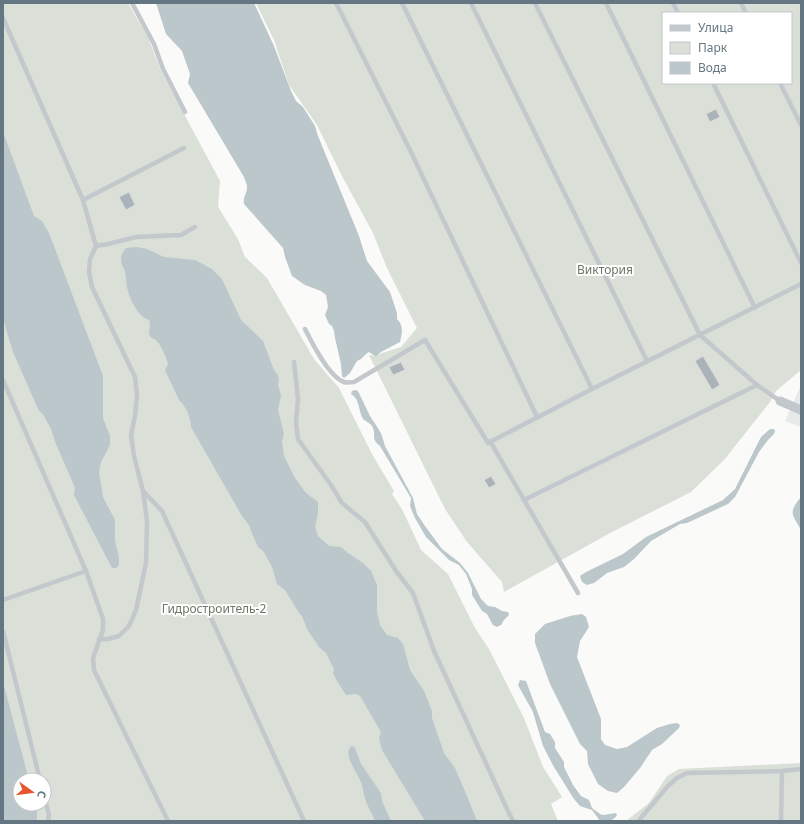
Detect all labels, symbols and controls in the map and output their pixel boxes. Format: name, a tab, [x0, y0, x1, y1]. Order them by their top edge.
legend	[662, 12, 792, 84]
text: Улица	[698, 19, 733, 36]
text: Парк	[698, 39, 728, 56]
text: Вода	[698, 59, 727, 76]
park label: Виктория	[577, 261, 633, 278]
park label: Гидростроитель-2	[162, 600, 266, 617]
north arrow	[12, 772, 52, 812]
text: С	[34, 789, 50, 800]

